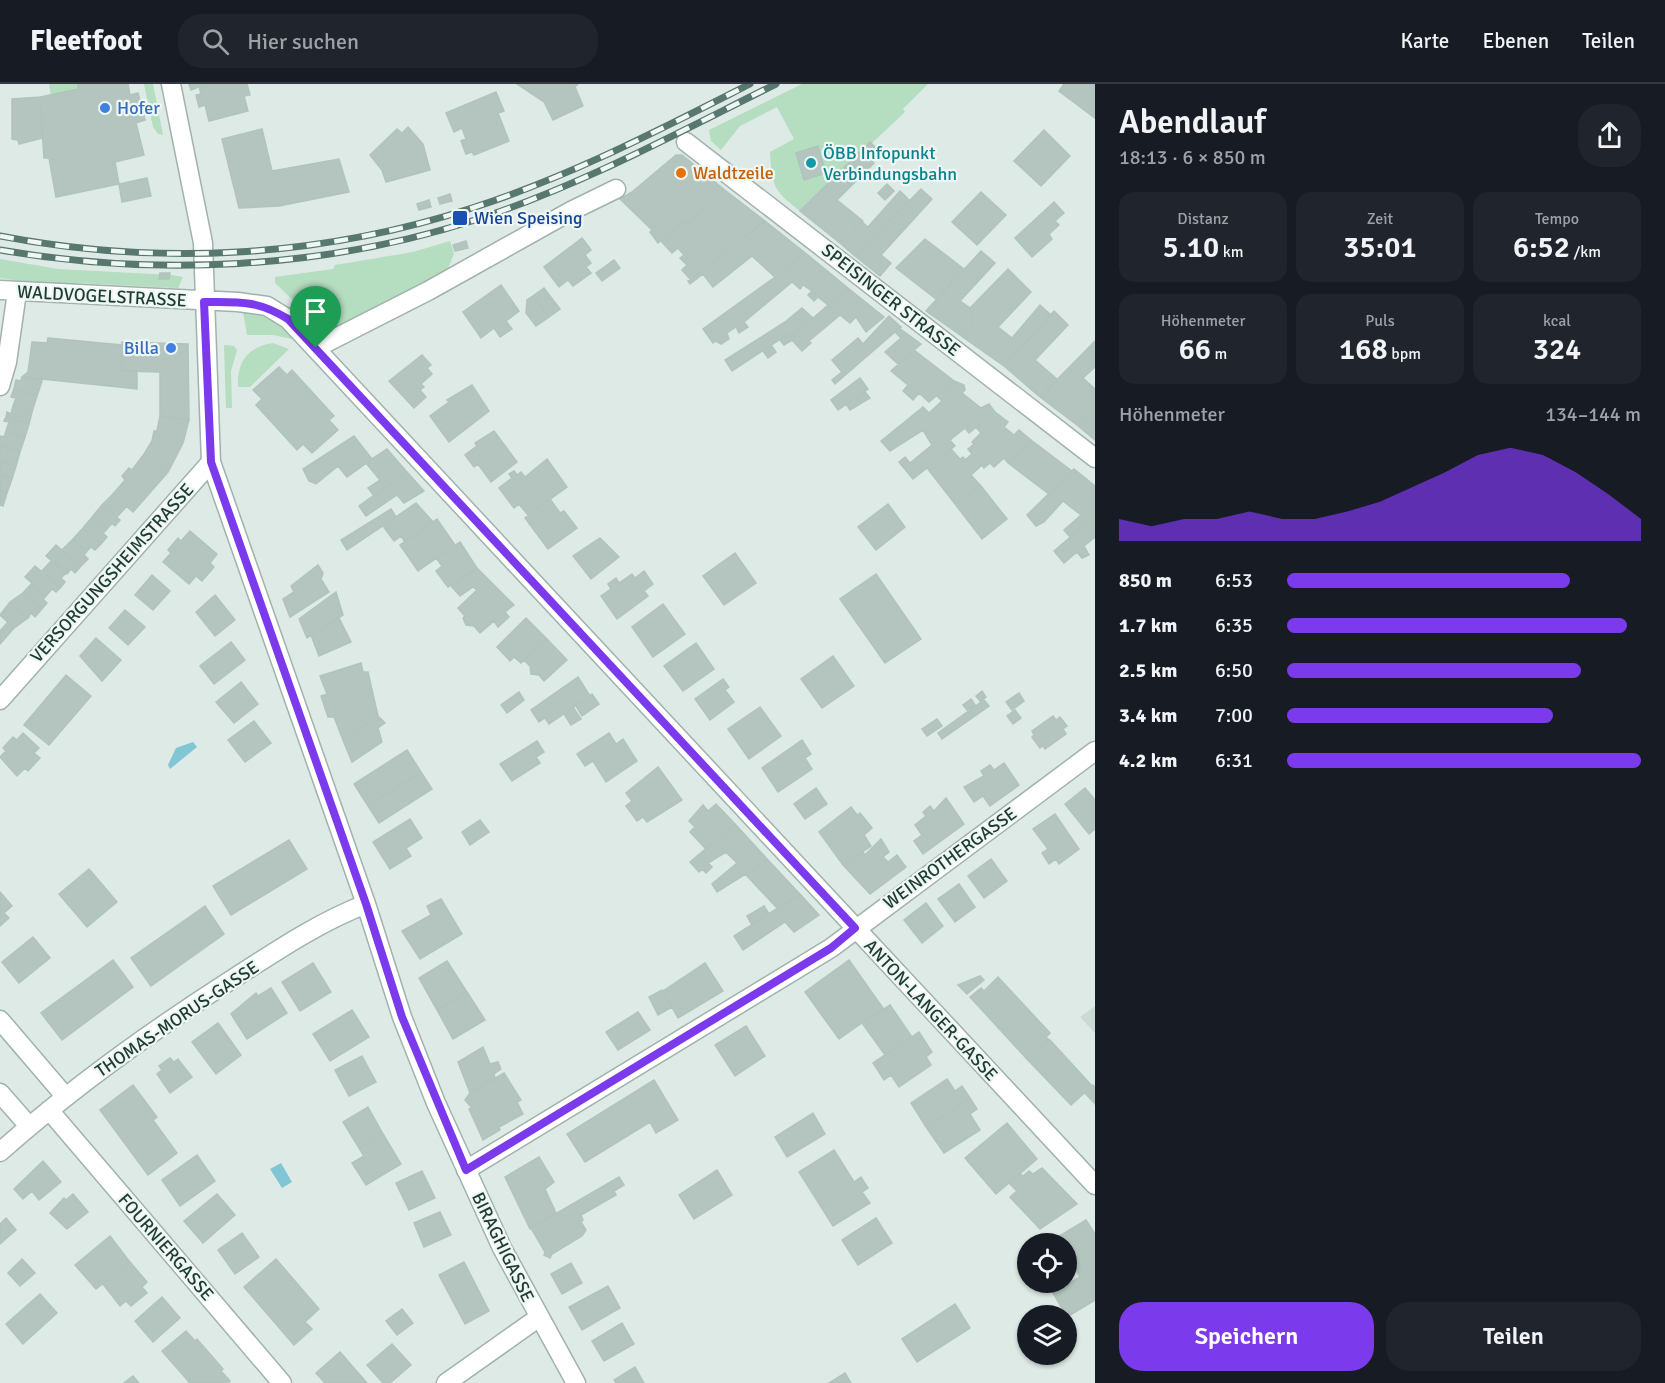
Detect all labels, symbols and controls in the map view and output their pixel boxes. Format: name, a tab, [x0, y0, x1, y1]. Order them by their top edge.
search box	[178, 14, 598, 68]
text: Fleetfoot	[30, 24, 142, 58]
icon: search	[199, 25, 232, 58]
text: Hier suchen	[247, 28, 359, 55]
text: Karte	[1400, 28, 1449, 54]
text: Ebenen	[1482, 28, 1549, 54]
text: Teilen	[1582, 28, 1635, 54]
place label: Hofer	[117, 97, 160, 119]
marker: Hofer	[98, 101, 112, 115]
text: Abendlauf	[1119, 102, 1266, 143]
button: share	[1578, 104, 1641, 167]
place label: ÖBB Infopunkt Verbindungsbahn	[823, 142, 957, 185]
text: 18:13 · 6 × 850 m	[1119, 145, 1266, 170]
marker: ÖBB Infopunkt Verbindungsbahn	[804, 156, 818, 170]
place label: Waldtzeile	[693, 162, 774, 184]
marker: Waldtzeile	[674, 166, 688, 180]
place label: Wien Speising	[474, 207, 583, 229]
marker: Wien Speising	[451, 209, 469, 227]
text: Distanz	[1177, 209, 1229, 229]
text: Zeit	[1367, 209, 1393, 229]
text: Tempo	[1535, 209, 1579, 229]
text: 5.10	[1162, 229, 1219, 266]
text: 35:01	[1343, 229, 1417, 266]
text: 6:52	[1513, 229, 1570, 266]
street label: SPEISINGER STRASSE	[817, 239, 965, 361]
text: km	[1219, 242, 1244, 262]
text: /km	[1570, 242, 1601, 262]
street label: WALDVOGELSTRASSE	[17, 281, 187, 311]
pin	[290, 286, 341, 348]
icon: arrive	[299, 295, 332, 328]
text: Höhenmeter	[1161, 311, 1245, 331]
text: Puls	[1365, 311, 1395, 331]
text: kcal	[1543, 311, 1571, 331]
text: 66	[1179, 331, 1211, 368]
text: 168	[1339, 331, 1388, 368]
text: 324	[1533, 331, 1581, 368]
place label: Billa	[124, 337, 159, 359]
marker: Billa	[164, 341, 178, 355]
text: m	[1211, 344, 1227, 364]
text: bpm	[1388, 344, 1421, 364]
text: Höhenmeter	[1119, 402, 1225, 427]
text: 134–144 m	[1545, 402, 1641, 427]
street label: VERSORGUNGSHEIMSTRASSE	[26, 479, 198, 667]
text: 850 m	[1119, 568, 1172, 593]
text: 6:53	[1215, 568, 1253, 593]
text: 1.7 km	[1119, 613, 1177, 638]
text: 6:35	[1215, 613, 1253, 638]
text: 2.5 km	[1119, 658, 1177, 683]
text: 6:50	[1215, 658, 1253, 683]
text: 3.4 km	[1119, 703, 1177, 728]
text: 7:00	[1215, 703, 1253, 728]
text: 4.2 km	[1119, 748, 1177, 773]
text: 6:31	[1215, 748, 1253, 773]
street label: WEINROTHERGASSE	[879, 802, 1021, 914]
street label: ANTON-LANGER-GASSE	[860, 935, 1002, 1085]
street label: THOMAS-MORUS-GASSE	[91, 956, 263, 1082]
street label: BIRAGHIGASSE	[467, 1188, 539, 1306]
street label: FOURNIERGASSE	[113, 1189, 219, 1305]
map controls	[1017, 1233, 1077, 1365]
button: locate	[1017, 1233, 1077, 1293]
button: Speichern	[1119, 1302, 1374, 1371]
button: Teilen	[1386, 1302, 1641, 1371]
button: layers	[1017, 1305, 1077, 1365]

